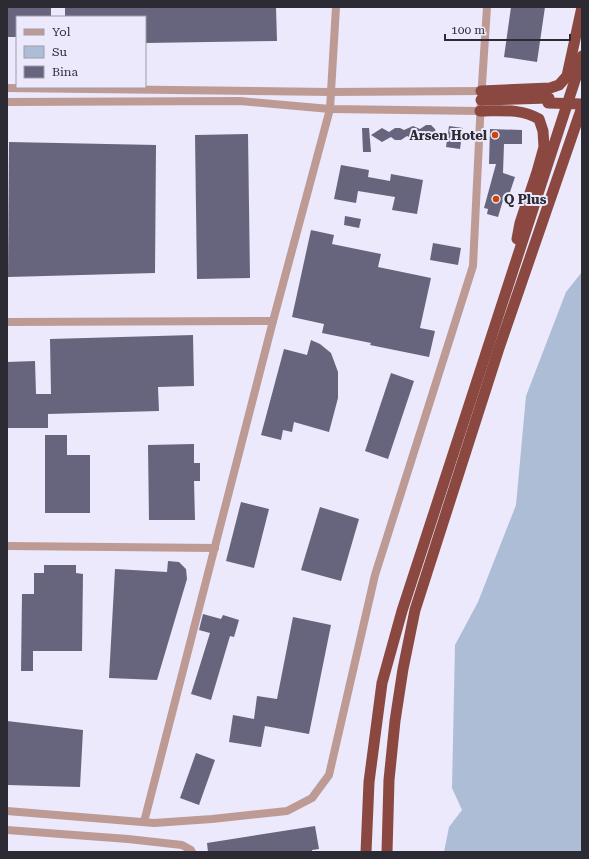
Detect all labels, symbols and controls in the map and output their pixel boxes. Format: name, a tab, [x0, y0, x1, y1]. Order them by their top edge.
legend	[16, 16, 146, 88]
scale bar	[445, 16, 570, 42]
text: 100 m	[451, 23, 485, 37]
text: Yol	[52, 25, 71, 39]
text: Su	[52, 45, 67, 59]
text: Bina	[52, 65, 79, 79]
place label: Arsen Hotel	[409, 128, 488, 143]
marker: Arsen Hotel	[490, 130, 500, 140]
place label: Q Plus	[504, 192, 547, 207]
marker: Q Plus	[491, 194, 501, 204]

